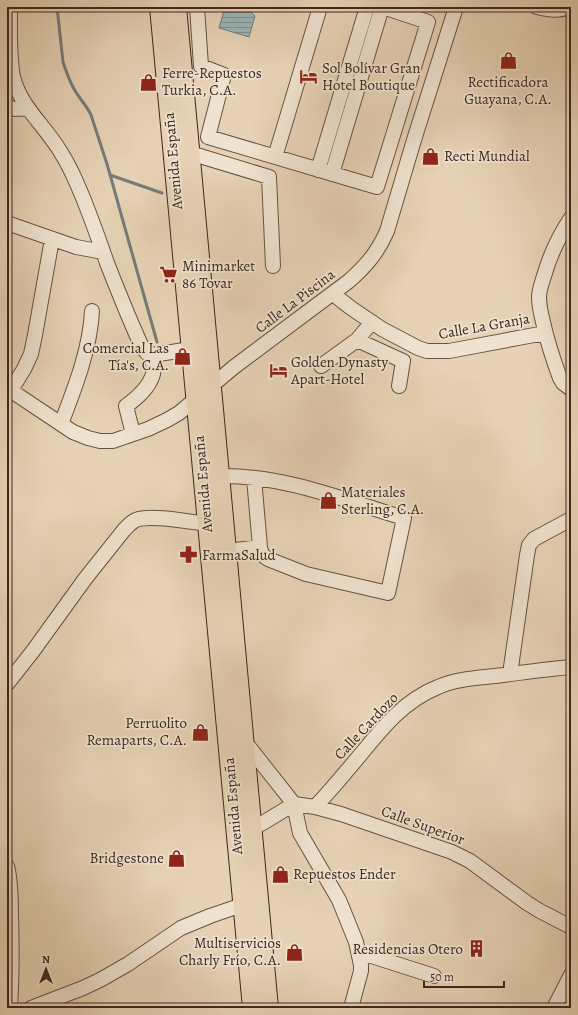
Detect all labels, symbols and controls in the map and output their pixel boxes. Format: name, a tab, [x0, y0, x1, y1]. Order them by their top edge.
shop icon: Rectificadora Guayana, C.A.	[498, 51, 518, 71]
place label: Sol Bolívar Gran Hotel Boutique	[322, 58, 421, 95]
place label: Ferre-Repuestos Turkia, C.A.	[162, 63, 262, 100]
hotel icon: Sol Bolívar Gran Hotel Boutique	[299, 67, 319, 87]
shop icon: Ferre-Repuestos Turkia, C.A.	[139, 72, 159, 92]
place label: Rectificadora Guayana, C.A.	[464, 72, 552, 109]
street label: Avenida España	[159, 112, 187, 211]
shop icon: Recti Mundial	[421, 146, 441, 166]
place label: Recti Mundial	[444, 146, 530, 166]
place label: Minimarket 86 Tovar	[182, 256, 255, 293]
street label: Calle La Piscina	[251, 264, 339, 338]
supermarket icon: Minimarket 86 Tovar	[159, 265, 179, 285]
street label: Calle La Granja	[437, 308, 531, 344]
place label: Comercial Las Tía's, C.A.	[83, 338, 169, 375]
shop icon: Comercial Las Tía's, C.A.	[172, 347, 192, 367]
place label: Golden Dynasty Apart-Hotel	[290, 352, 388, 389]
hotel icon: Golden Dynasty Apart-Hotel	[268, 361, 288, 381]
street label: Avenida España	[189, 435, 217, 534]
place label: Materiales Sterling, C.A.	[341, 482, 424, 519]
shop icon: Materiales Sterling, C.A.	[318, 491, 338, 511]
pharmacy icon: FarmaSalud	[179, 545, 199, 565]
place label: FarmaSalud	[202, 545, 277, 565]
street label: Calle Cardozo	[330, 688, 402, 764]
place label: Perruolito Remaparts, C.A.	[86, 713, 187, 750]
shop icon: Perruolito Remaparts, C.A.	[190, 722, 210, 742]
street label: Avenida España	[219, 757, 247, 856]
street label: Calle Superior	[379, 801, 468, 849]
place label: Bridgestone	[90, 848, 164, 868]
shop icon: Bridgestone	[167, 848, 187, 868]
shop icon: Repuestos Ender	[270, 864, 290, 884]
place label: Repuestos Ender	[293, 864, 396, 884]
place label: Multiservicios Charly Frío, C.A.	[179, 933, 281, 970]
place label: Residencias Otero	[353, 939, 463, 959]
building icon: Residencias Otero	[466, 939, 486, 959]
shop icon: Multiservicios Charly Frío, C.A.	[284, 942, 304, 962]
north arrow	[26, 949, 66, 989]
text: N	[42, 952, 50, 967]
scale bar	[424, 963, 504, 989]
text: 50 m	[430, 969, 454, 985]

